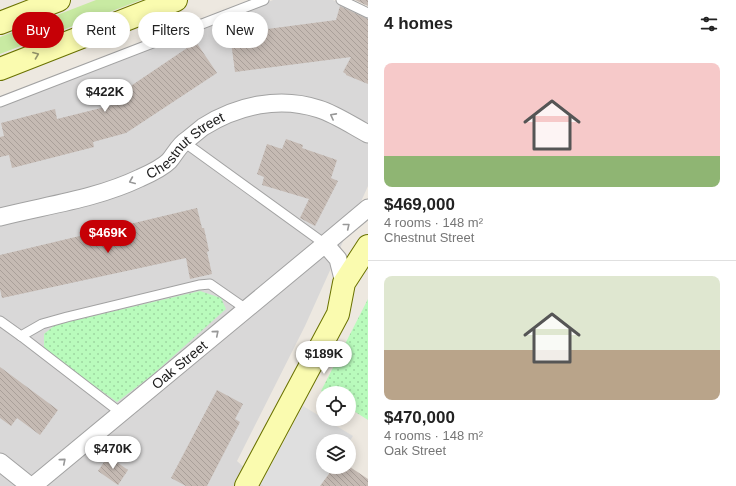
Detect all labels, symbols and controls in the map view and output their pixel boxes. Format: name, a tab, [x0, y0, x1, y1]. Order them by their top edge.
chip: Buy	[12, 12, 64, 48]
chip: Rent	[72, 12, 130, 48]
chip: Filters	[138, 12, 204, 48]
chip: New	[212, 12, 268, 48]
icon: filters	[698, 13, 720, 35]
text: 4 homes	[384, 14, 453, 33]
one-way arrow	[33, 51, 40, 59]
pin: $422K	[77, 79, 133, 113]
text: $422K	[86, 84, 124, 99]
icon: home	[516, 89, 588, 161]
street label: Chestnut Street	[143, 109, 227, 182]
one-way arrow	[330, 113, 338, 121]
one-way arrow	[129, 176, 137, 184]
text: $469,000	[384, 195, 455, 214]
text: 4 rooms · 148 m²	[384, 215, 483, 230]
pin: $469K	[80, 220, 136, 254]
one-way arrow	[342, 224, 349, 231]
text: $469K	[89, 225, 127, 240]
text: Chestnut Street	[384, 230, 474, 245]
icon: home	[516, 302, 588, 374]
one-way arrow	[212, 331, 219, 338]
street label: Oak Street	[148, 337, 210, 392]
pin: $189K	[296, 341, 352, 375]
text: $189K	[305, 346, 343, 361]
map controls	[316, 386, 356, 474]
button: locate	[316, 386, 356, 426]
text: $470,000	[384, 408, 455, 427]
text: 4 rooms · 148 m²	[384, 428, 483, 443]
button: layers	[316, 434, 356, 474]
pin: $470K	[85, 436, 141, 470]
text: $470K	[94, 441, 132, 456]
text: Oak Street	[384, 443, 446, 458]
one-way arrow	[58, 459, 65, 466]

